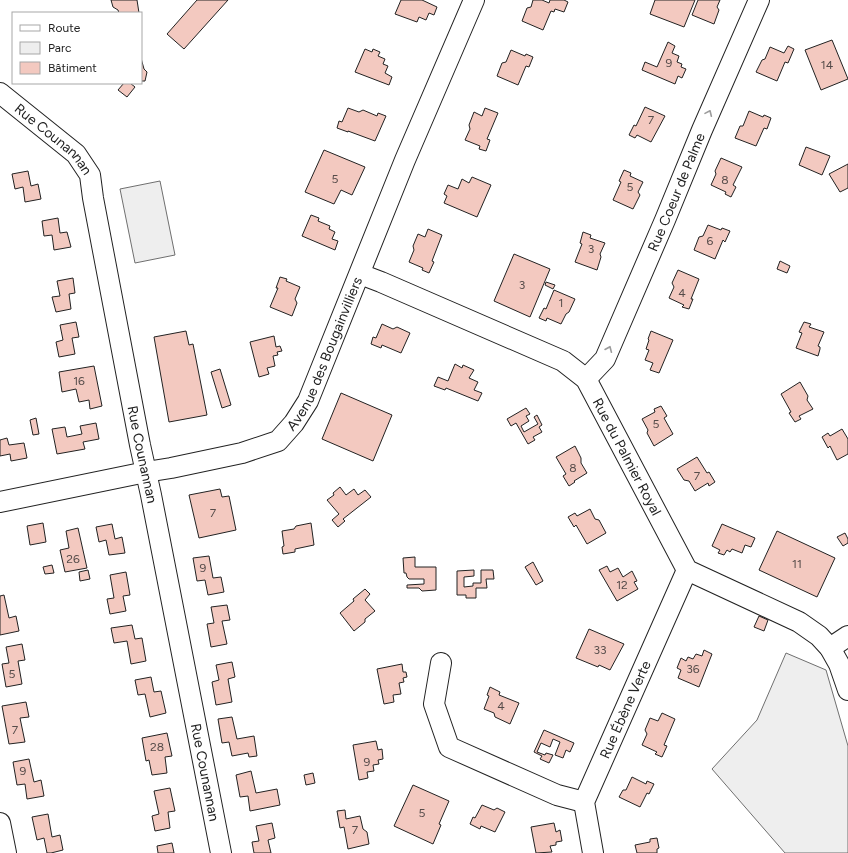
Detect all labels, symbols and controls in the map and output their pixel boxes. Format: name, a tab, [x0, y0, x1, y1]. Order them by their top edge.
legend	[12, 12, 142, 84]
text: Route	[48, 21, 81, 35]
text: Parc	[48, 41, 72, 55]
house number: 9	[666, 56, 673, 70]
house number: 14	[821, 58, 834, 72]
text: Bâtiment	[48, 61, 97, 75]
street label: Rue Counannan	[11, 100, 96, 178]
one-way arrow	[704, 110, 712, 117]
house number: 7	[648, 113, 655, 127]
street label: Rue Coeur de Palme	[644, 130, 709, 254]
house number: 5	[332, 172, 339, 186]
house number: 8	[721, 173, 729, 187]
house number: 5	[627, 180, 634, 194]
house number: 6	[707, 234, 714, 248]
house number: 3	[588, 242, 594, 256]
street label: Avenue des Bougainvilliers	[283, 274, 366, 434]
house number: 3	[519, 278, 525, 292]
house number: 4	[678, 286, 686, 300]
house number: 1	[559, 296, 563, 310]
one-way arrow	[605, 345, 613, 352]
house number: 16	[73, 374, 85, 388]
street label: Rue du Palmier Royal	[589, 395, 665, 519]
street label: Rue Counannan	[124, 404, 160, 505]
house number: 5	[653, 417, 660, 431]
house number: 8	[569, 461, 577, 475]
house number: 7	[694, 469, 701, 483]
house number: 7	[210, 506, 217, 520]
house number: 26	[66, 552, 80, 566]
house number: 11	[792, 557, 802, 571]
house number: 9	[200, 561, 207, 575]
house number: 12	[616, 578, 628, 592]
house number: 33	[593, 643, 607, 657]
street label: Rue Ébène Verte	[596, 658, 655, 761]
house number: 36	[686, 662, 700, 676]
house number: 5	[9, 667, 16, 681]
house number: 4	[497, 699, 505, 713]
street label: Rue Counannan	[187, 722, 223, 823]
house number: 7	[12, 723, 19, 737]
house number: 28	[150, 740, 164, 754]
house number: 9	[364, 755, 371, 769]
house number: 9	[20, 764, 27, 778]
house number: 5	[419, 806, 426, 820]
house number: 7	[352, 823, 359, 837]

